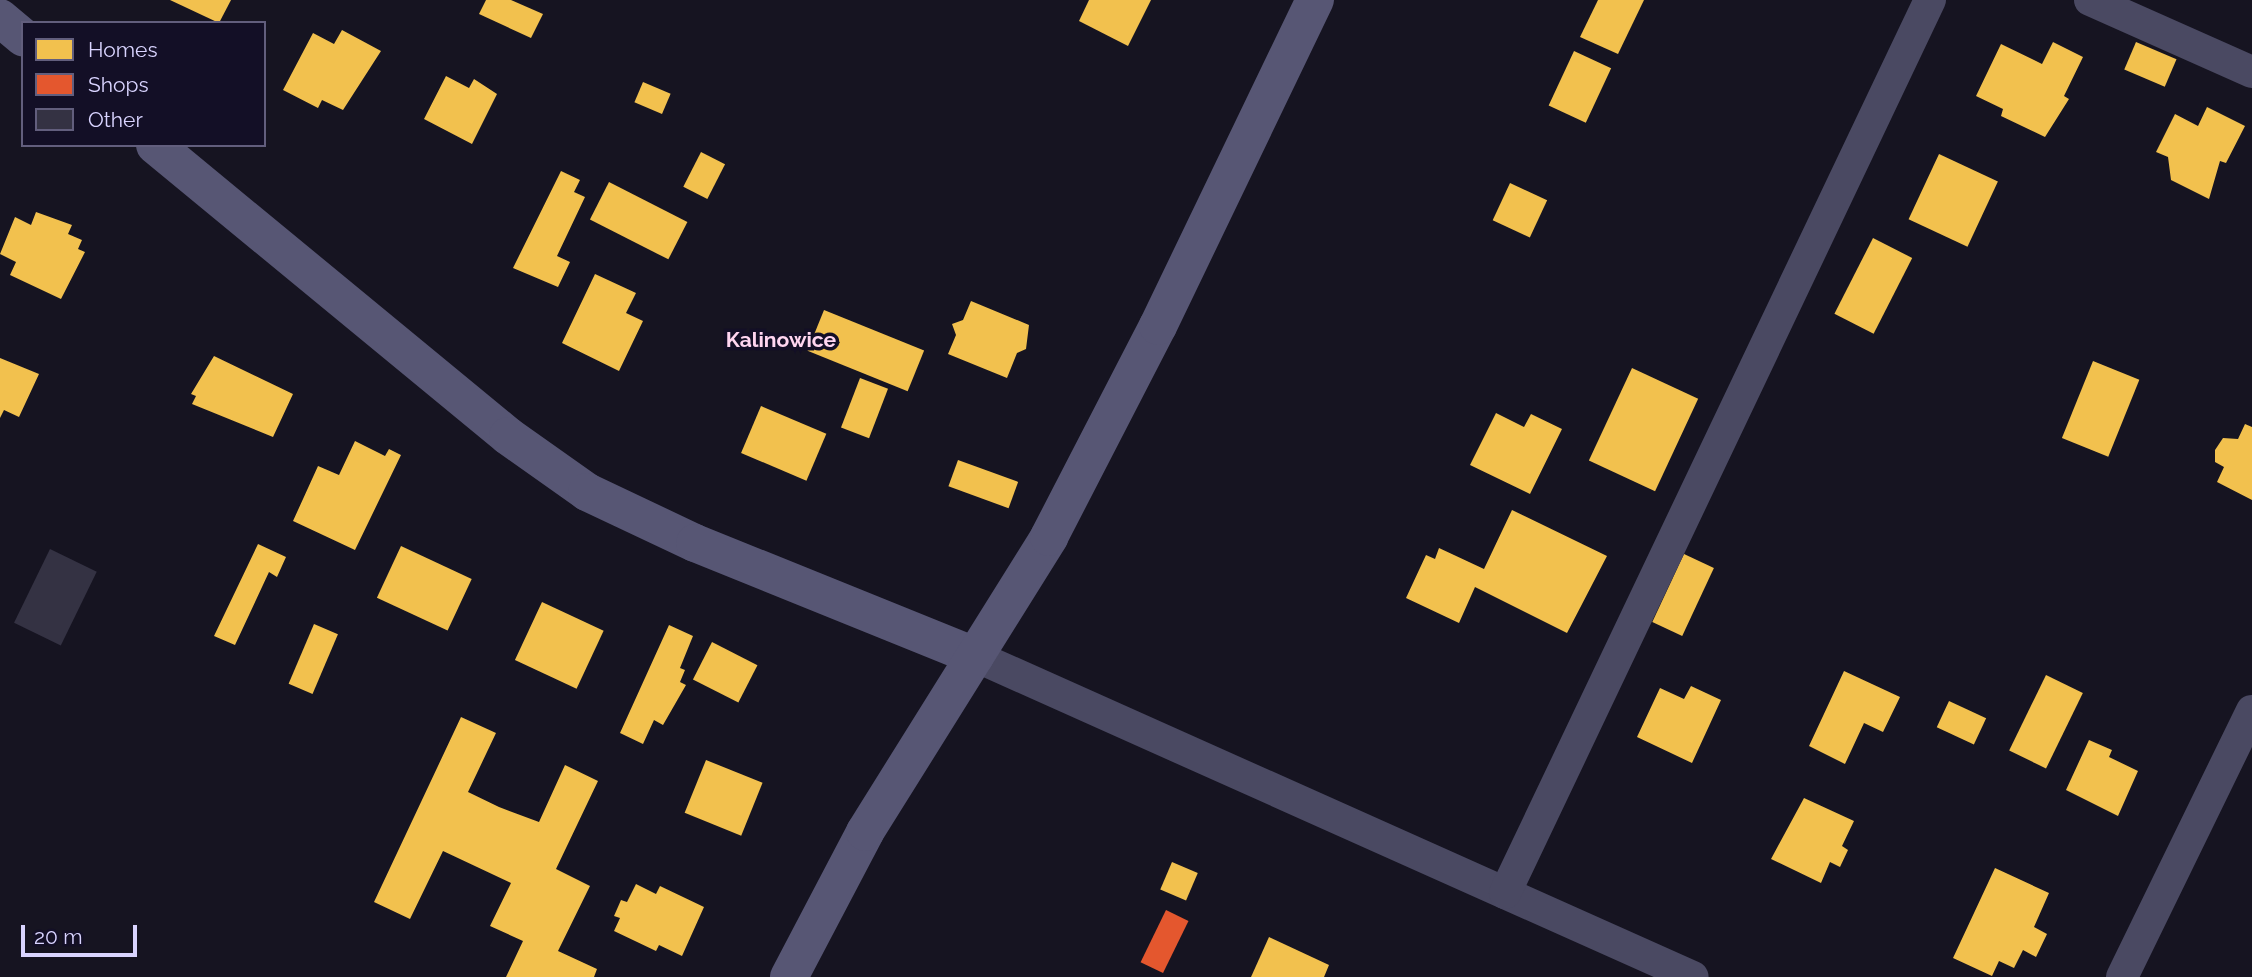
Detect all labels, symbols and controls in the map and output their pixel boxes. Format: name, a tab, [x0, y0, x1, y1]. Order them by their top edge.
legend	[21, 21, 266, 147]
text: Homes	[88, 37, 158, 62]
text: Shops	[88, 72, 149, 97]
text: Other	[88, 107, 143, 132]
district label: Kalinowice	[726, 327, 836, 353]
scale bar	[24, 911, 140, 955]
text: 20 m	[34, 924, 82, 949]

